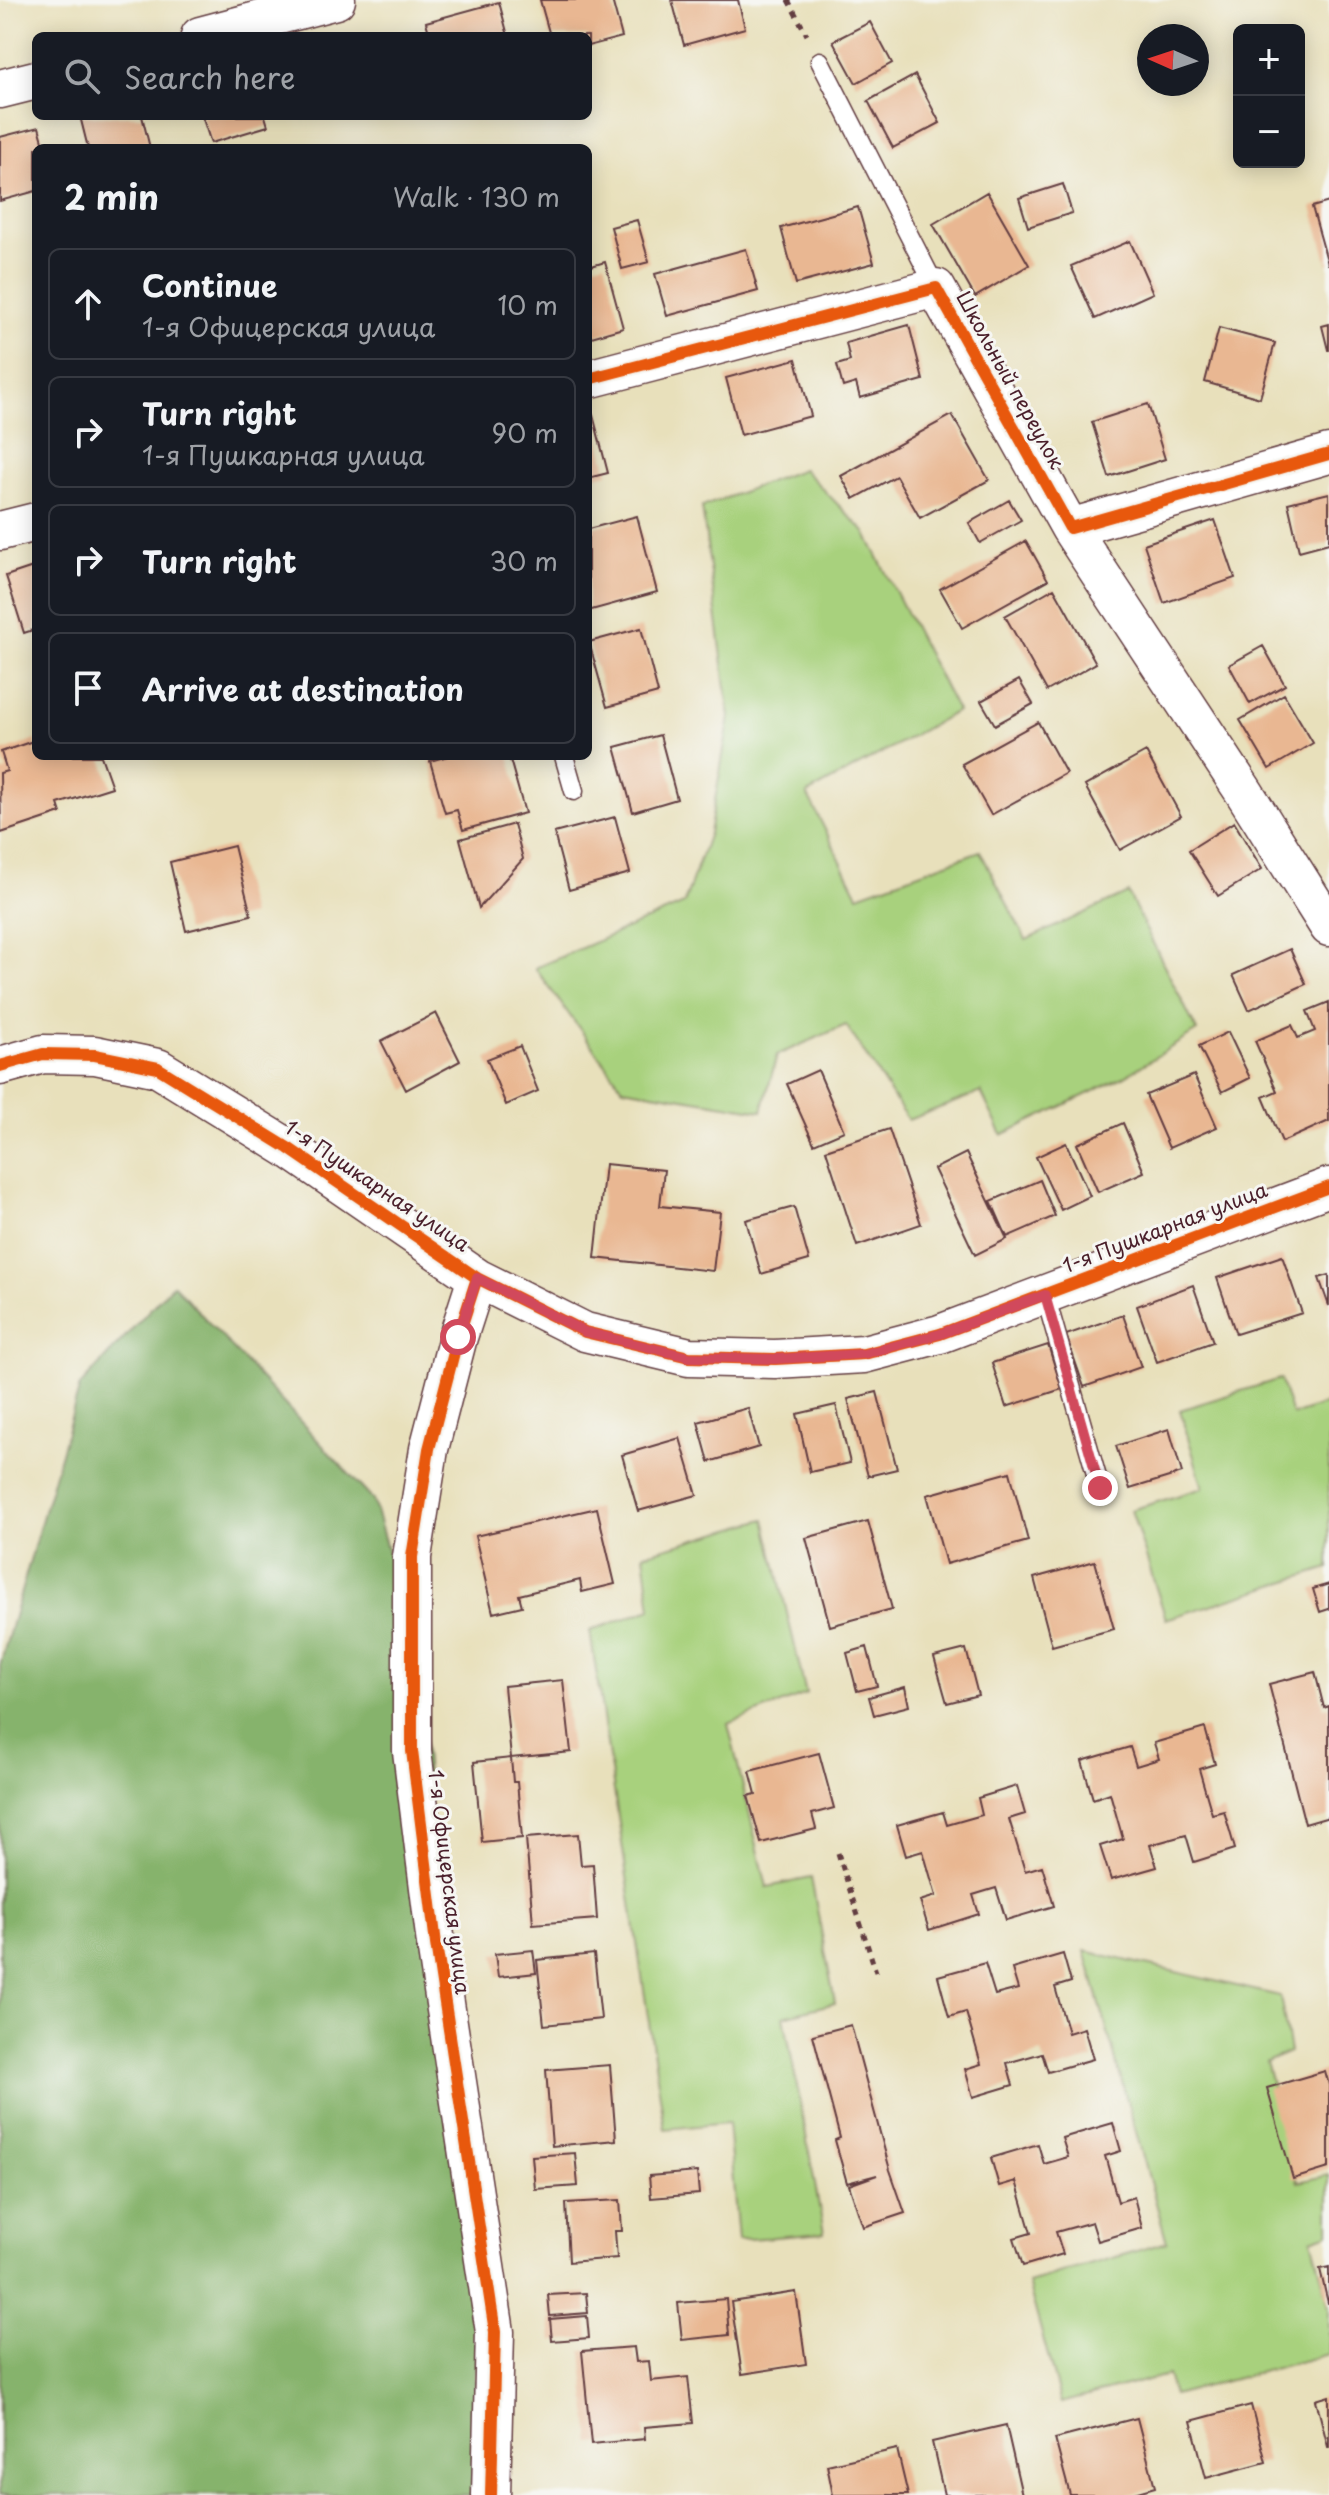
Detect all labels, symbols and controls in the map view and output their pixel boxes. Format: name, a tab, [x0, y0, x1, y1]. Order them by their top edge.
north arrow	[1137, 24, 1209, 96]
map controls	[1233, 24, 1305, 168]
button: +	[1233, 24, 1305, 96]
search box	[32, 32, 592, 120]
icon: search	[60, 54, 104, 98]
text: Search here	[124, 54, 296, 99]
button: −	[1233, 96, 1305, 168]
text: 2 min	[64, 170, 159, 222]
text: Walk · 130 m	[393, 177, 560, 216]
text: Continue	[142, 262, 277, 307]
icon: ahead	[66, 282, 110, 326]
text: 10 m	[497, 285, 558, 324]
street label: Школьный переулок	[949, 285, 1072, 474]
text: 1-я Офицерская улица	[142, 307, 435, 346]
text: Turn right	[142, 390, 297, 435]
icon: right	[66, 410, 110, 454]
text: 90 m	[491, 413, 558, 452]
text: 1-я Пушкарная улица	[142, 435, 425, 474]
icon: right	[66, 538, 110, 582]
text: Turn right	[142, 538, 297, 583]
text: 30 m	[490, 541, 558, 580]
icon: arrive	[66, 666, 110, 710]
text: Arrive at destination	[142, 666, 464, 711]
street label: 1-я Пушкарная улица	[279, 1112, 476, 1259]
street label: 1-я Пушкарная улица	[1058, 1174, 1272, 1280]
route start	[440, 1319, 476, 1355]
route end	[1082, 1470, 1118, 1506]
street label: 1-я Офицерская улица	[421, 1768, 479, 1996]

